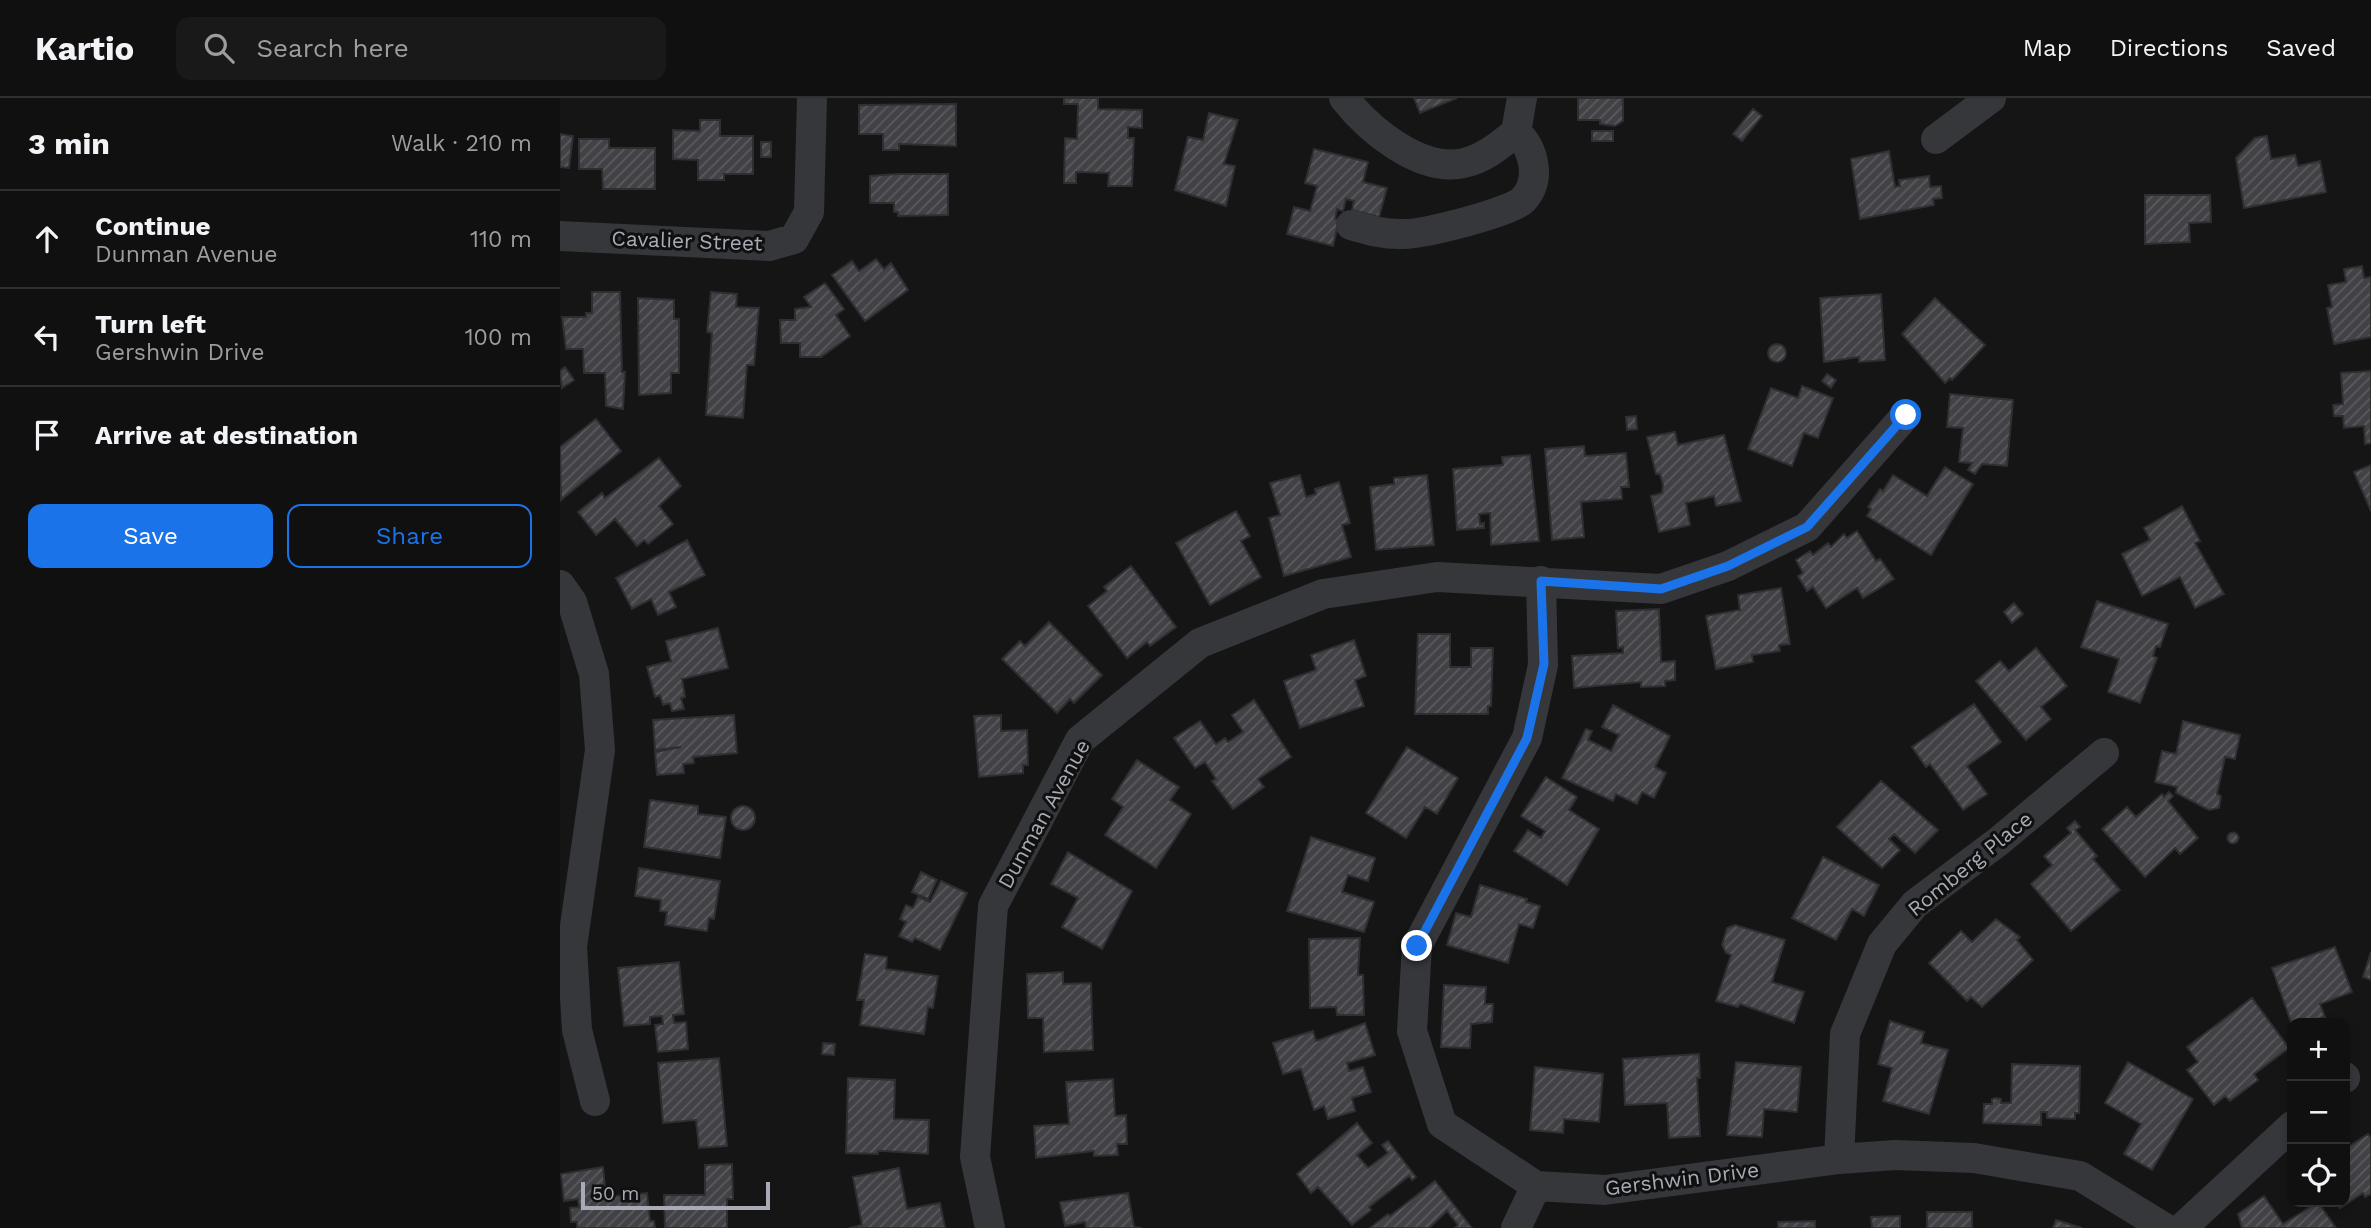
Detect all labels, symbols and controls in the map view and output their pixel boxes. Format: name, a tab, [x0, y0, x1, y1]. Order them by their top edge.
search box	[176, 17, 666, 80]
text: Kartio	[35, 29, 134, 68]
icon: search	[200, 29, 238, 67]
text: Search here	[256, 33, 409, 63]
text: Map	[2023, 34, 2072, 62]
text: Directions	[2110, 34, 2228, 62]
text: Saved	[2266, 34, 2336, 62]
text: 3 min	[28, 126, 110, 161]
text: Walk · 210 m	[391, 130, 532, 157]
text: Continue	[95, 211, 211, 241]
icon: ahead	[28, 220, 66, 258]
street label: Cavalier Street	[611, 225, 763, 256]
text: 110 m	[470, 226, 532, 253]
text: Dunman Avenue	[95, 241, 277, 268]
text: Turn left	[95, 309, 206, 339]
icon: left	[28, 318, 66, 356]
text: 100 m	[465, 324, 532, 351]
text: Gershwin Drive	[95, 339, 265, 366]
route start	[1890, 399, 1921, 430]
icon: arrive	[28, 416, 66, 454]
text: Arrive at destination	[95, 420, 358, 450]
button: Save	[28, 504, 273, 568]
button: Share	[287, 504, 532, 568]
street label: Dunman Avenue	[992, 735, 1095, 893]
street label: Romberg Place	[1902, 806, 2037, 921]
route end	[1401, 930, 1432, 961]
map controls	[2287, 1018, 2350, 1207]
button: +	[2287, 1018, 2350, 1081]
button: −	[2287, 1081, 2350, 1144]
button: locate	[2287, 1144, 2350, 1207]
street label: Gershwin Drive	[1604, 1157, 1760, 1200]
scale bar	[581, 1179, 770, 1211]
text: 50 m	[592, 1182, 639, 1205]

